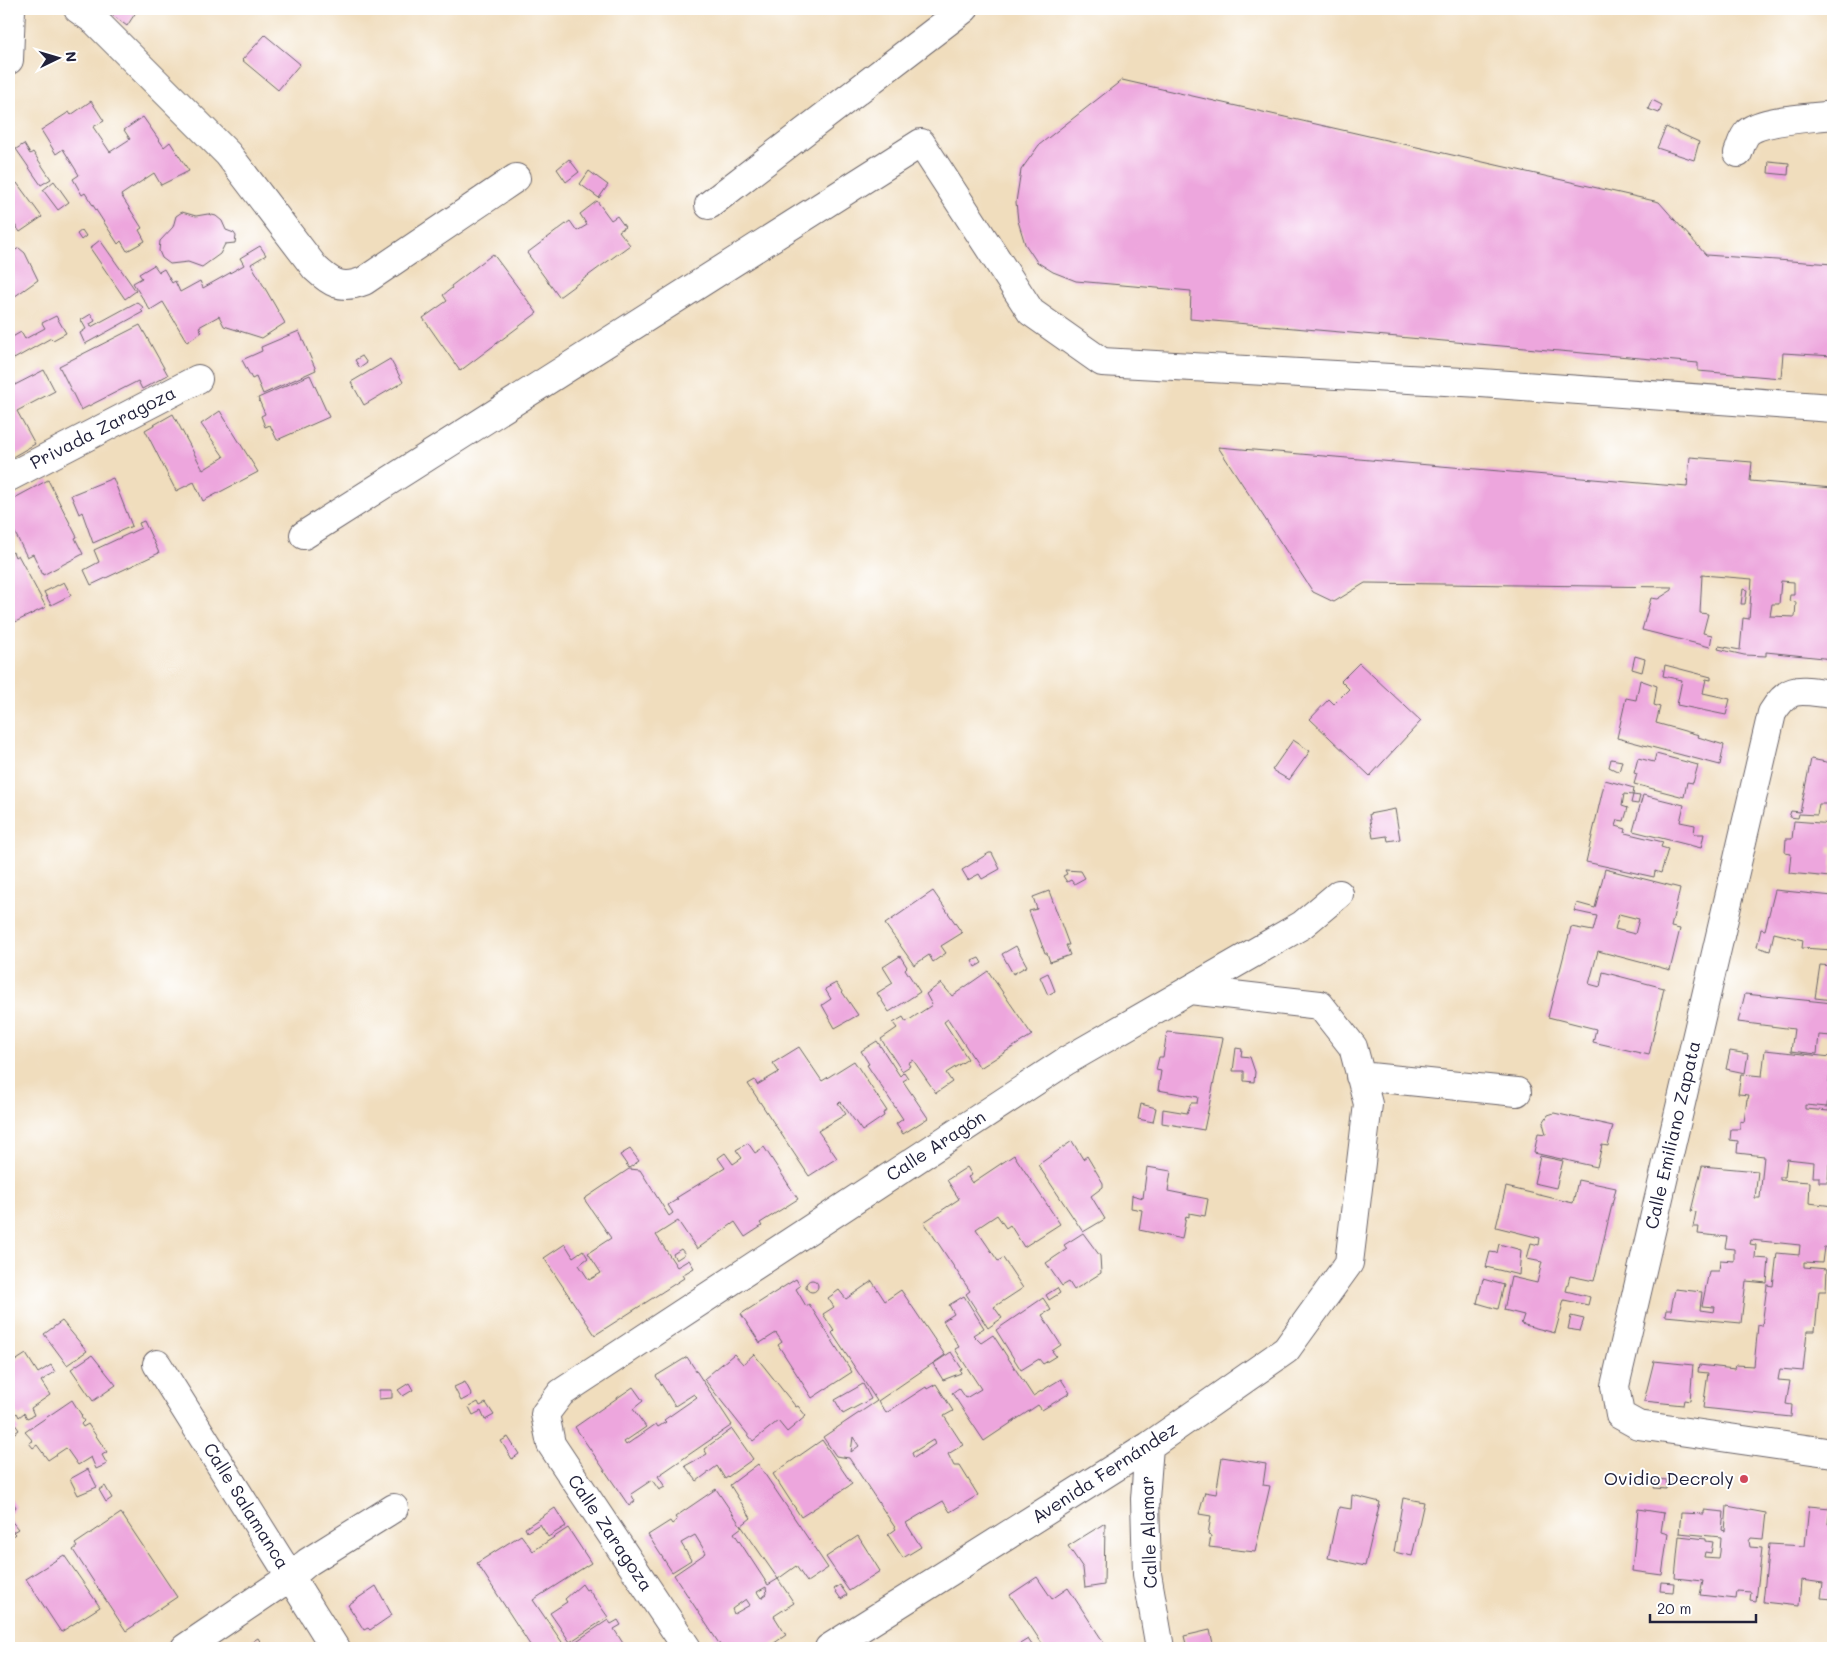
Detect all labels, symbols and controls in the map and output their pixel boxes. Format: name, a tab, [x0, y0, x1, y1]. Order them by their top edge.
north arrow	[32, 32, 82, 82]
text: N	[62, 51, 81, 63]
street label: Privada Zaragoza	[26, 380, 180, 474]
street label: Calle Emiliano Zapata	[1639, 1038, 1705, 1231]
street label: Calle Aragón	[881, 1104, 990, 1186]
street label: Avenida Fernández	[1027, 1416, 1182, 1528]
street label: Calle Salamanca	[198, 1438, 295, 1573]
place label: Ovidio Decroly	[1604, 1466, 1734, 1490]
street label: Calle Zaragoza	[563, 1469, 659, 1595]
marker: Ovidio Decroly	[1738, 1473, 1750, 1485]
street label: Calle Alamar	[1134, 1475, 1162, 1589]
scale bar	[1650, 1592, 1756, 1624]
text: 20 m	[1657, 1598, 1691, 1618]

